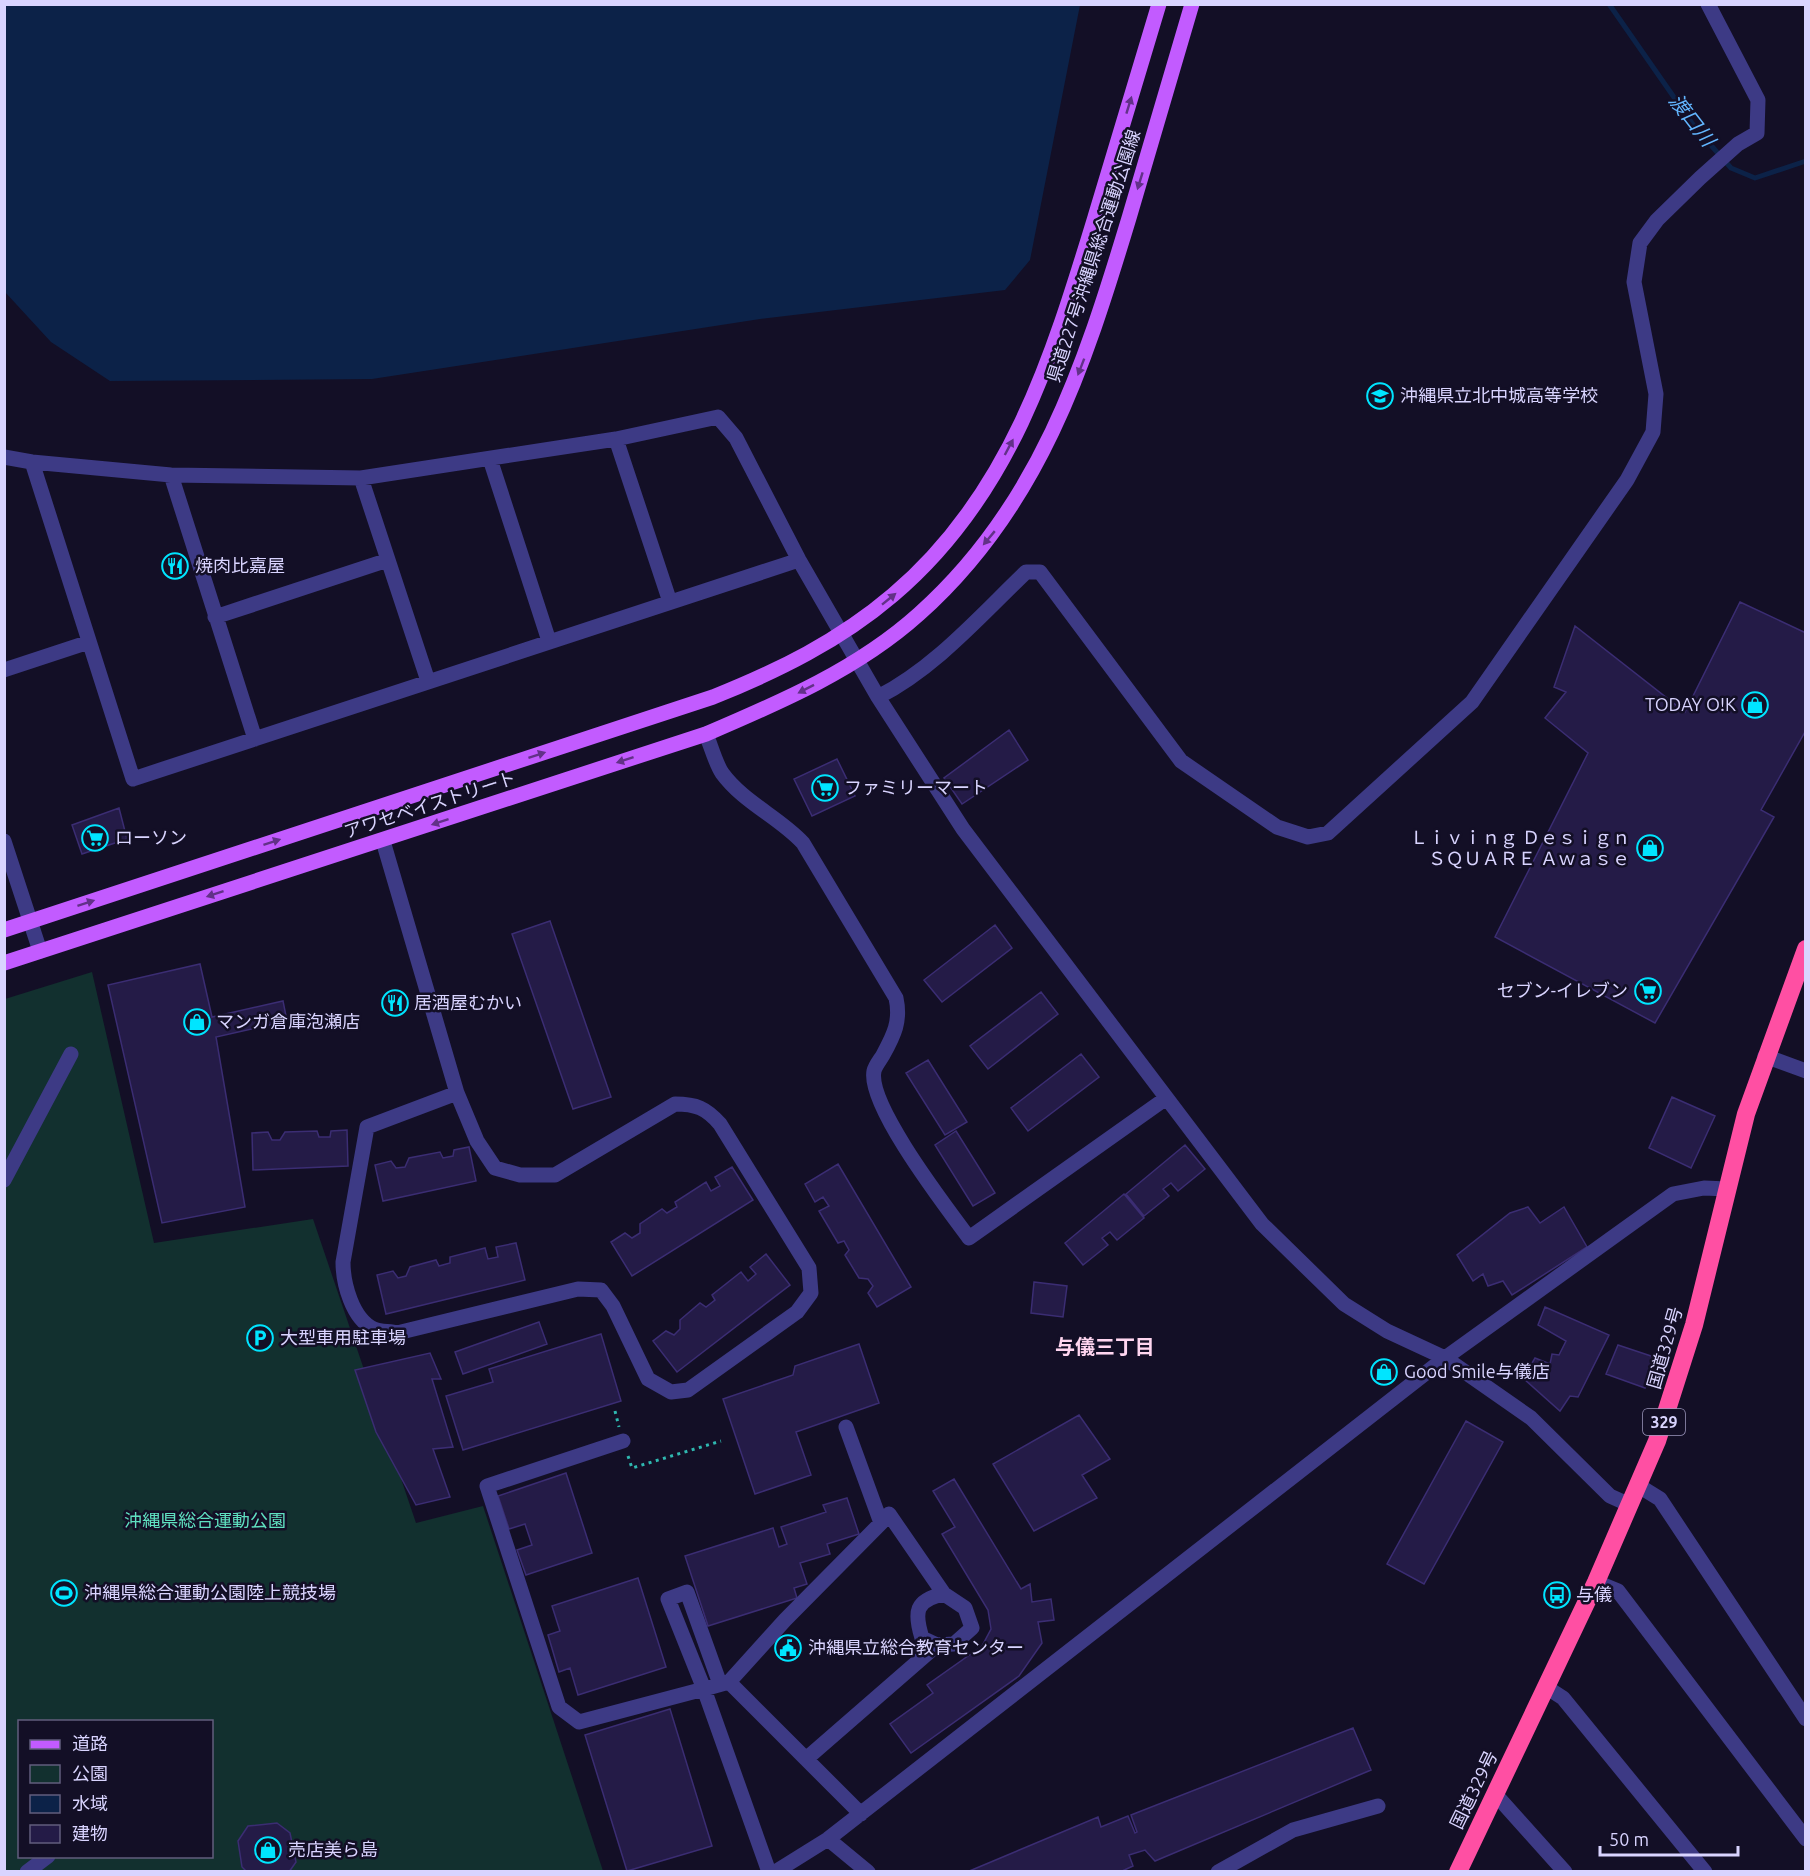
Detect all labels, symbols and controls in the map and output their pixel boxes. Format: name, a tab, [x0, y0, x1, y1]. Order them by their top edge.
water label: 渡口川	[1665, 89, 1721, 152]
one-way arrow	[1125, 96, 1134, 114]
street label: 県道227号沖縄県総合運動公園線	[1043, 127, 1143, 385]
one-way arrow	[1135, 172, 1144, 190]
one-way arrow	[1076, 359, 1086, 377]
school or university icon: 沖縄県立北中城高等学校	[1365, 381, 1395, 411]
place label: 沖縄県立北中城高等学校	[1400, 385, 1598, 405]
one-way arrow	[1005, 439, 1014, 456]
one-way arrow	[983, 530, 996, 545]
restaurant icon: 焼肉比嘉屋	[160, 551, 190, 581]
place label: 焼肉比嘉屋	[195, 555, 285, 575]
one-way arrow	[881, 592, 897, 605]
one-way arrow	[798, 684, 815, 694]
shop icon: TODAY O!K	[1740, 690, 1770, 720]
place label: TODAY O!K	[1645, 694, 1736, 714]
one-way arrow	[528, 750, 546, 759]
one-way arrow	[616, 756, 634, 766]
street label: アワセベイストリート	[341, 767, 518, 841]
supermarket icon: ファミリーマート	[810, 773, 840, 803]
place label: ファミリーマート	[844, 777, 988, 797]
one-way arrow	[431, 818, 449, 827]
supermarket icon: ローソン	[80, 823, 110, 853]
place label: ローソン	[115, 827, 187, 847]
place label: Ｌｉｖｉｎｇ Ｄｅｓｉｇｎ ＳＱＵＡＲＥ Ａｗａｓｅ	[1410, 827, 1630, 869]
shop icon: Ｌｉｖｉｎｇ Ｄｅｓｉｇｎ ＳＱＵＡＲＥ Ａｗａｓｅ	[1635, 833, 1665, 863]
one-way arrow	[263, 837, 281, 846]
one-way arrow	[206, 890, 224, 899]
one-way arrow	[77, 897, 95, 907]
supermarket icon: セブン-イレブン	[1633, 976, 1663, 1006]
place label: セブン-イレブン	[1497, 980, 1628, 1000]
restaurant icon: 居酒屋むかい	[380, 988, 410, 1018]
place label: 居酒屋むかい	[414, 992, 522, 1012]
shop icon: マンガ倉庫泡瀬店	[182, 1007, 212, 1037]
place label: マンガ倉庫泡瀬店	[216, 1011, 360, 1031]
street label: 国道329号	[1643, 1304, 1685, 1391]
parking icon: 大型車用駐車場	[245, 1323, 275, 1353]
place label: 大型車用駐車場	[280, 1327, 406, 1347]
district label: 与儀三丁目	[1055, 1335, 1155, 1358]
shop icon: Good Smile与儀店	[1369, 1357, 1399, 1387]
place label: Good Smile与儀店	[1404, 1361, 1550, 1381]
road number: 329	[1643, 1409, 1685, 1435]
park label: 沖縄県総合運動公園	[124, 1510, 286, 1530]
sports icon: 沖縄県総合運動公園陸上競技場	[49, 1578, 79, 1608]
bus stop icon: 与儀	[1542, 1580, 1572, 1610]
place label: 沖縄県総合運動公園陸上競技場	[84, 1582, 336, 1602]
place label: 与儀	[1576, 1584, 1612, 1604]
public building icon: 沖縄県立総合教育センター	[773, 1633, 803, 1663]
place label: 沖縄県立総合教育センター	[808, 1637, 1024, 1657]
legend	[18, 1720, 213, 1858]
text: 道路	[72, 1733, 108, 1753]
street label: 国道329号	[1446, 1747, 1501, 1832]
text: 公園	[72, 1763, 108, 1783]
text: 水域	[72, 1793, 108, 1813]
scale bar	[1600, 1819, 1738, 1857]
text: 建物	[72, 1823, 108, 1843]
text: 50 m	[1609, 1829, 1649, 1849]
shop icon: 売店美ら島	[253, 1835, 283, 1865]
place label: 売店美ら島	[288, 1839, 378, 1859]

